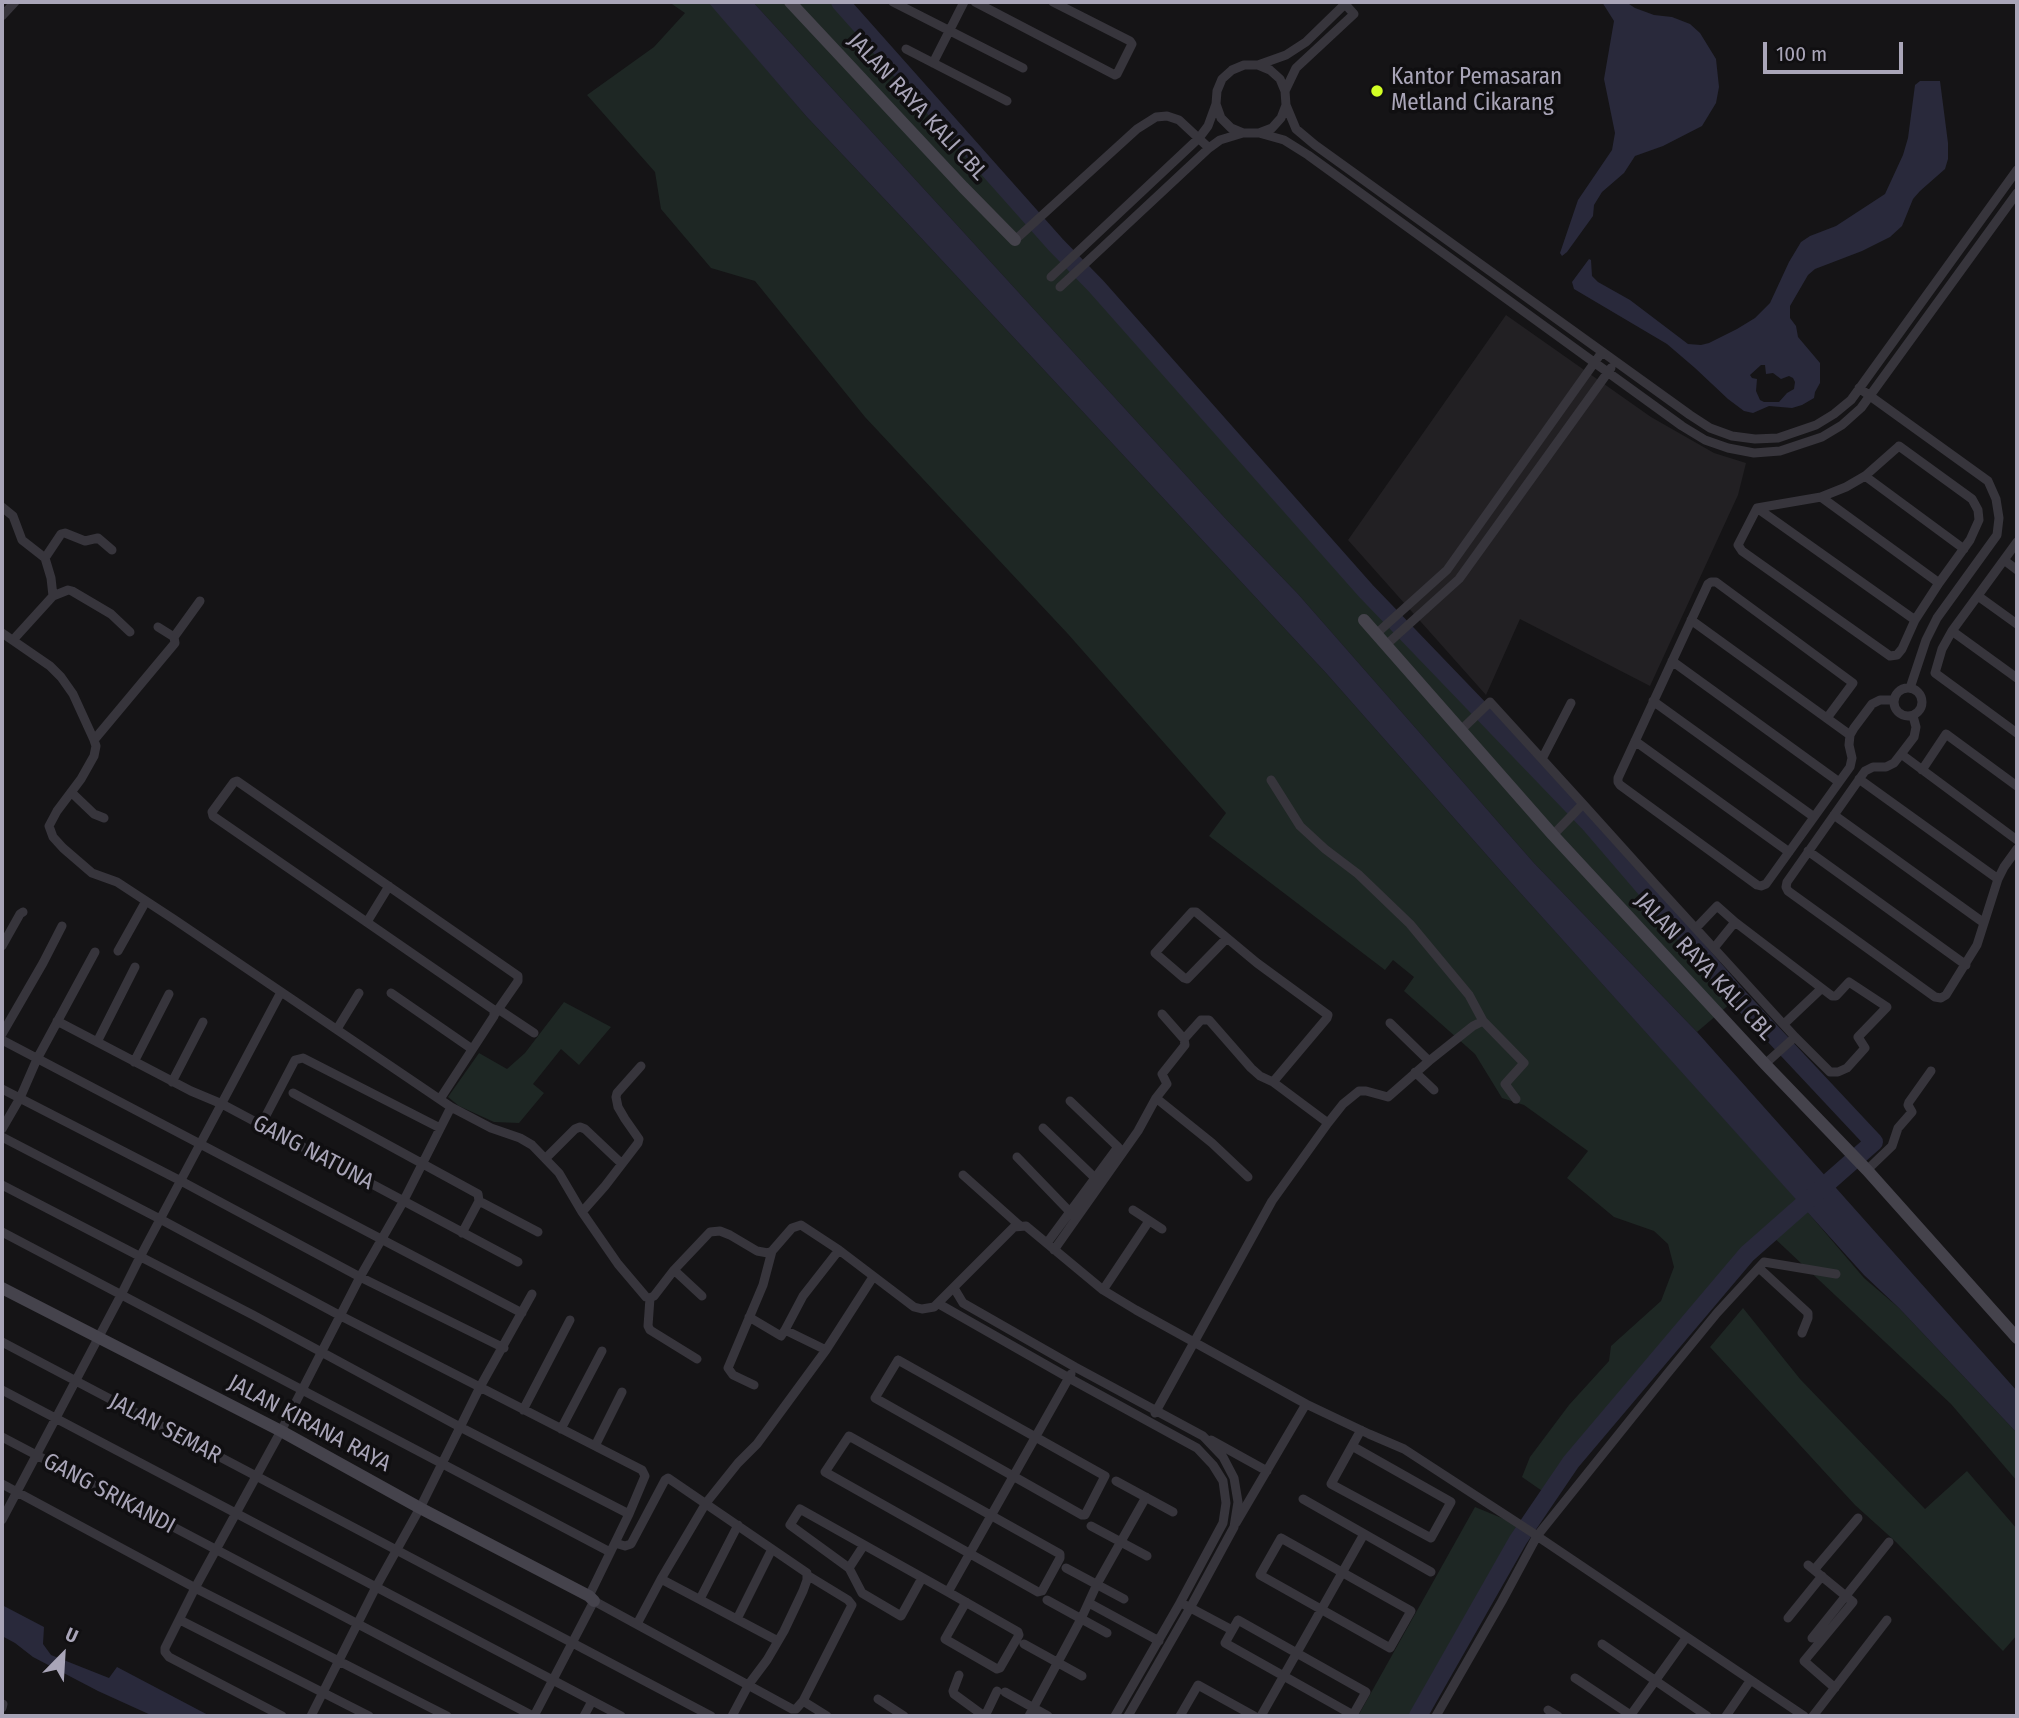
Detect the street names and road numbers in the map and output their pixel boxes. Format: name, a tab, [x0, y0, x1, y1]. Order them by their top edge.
street label: JALAN RAYA KALI CBL	[842, 27, 992, 187]
street label: JALAN RAYA KALI CBL	[1629, 887, 1779, 1047]
street label: GANG NATUNA	[248, 1110, 378, 1196]
street label: JALAN KIRANA RAYA	[223, 1370, 395, 1478]
street label: JALAN SEMAR	[104, 1388, 226, 1470]
street label: GANG SRIKANDI	[38, 1448, 180, 1540]

